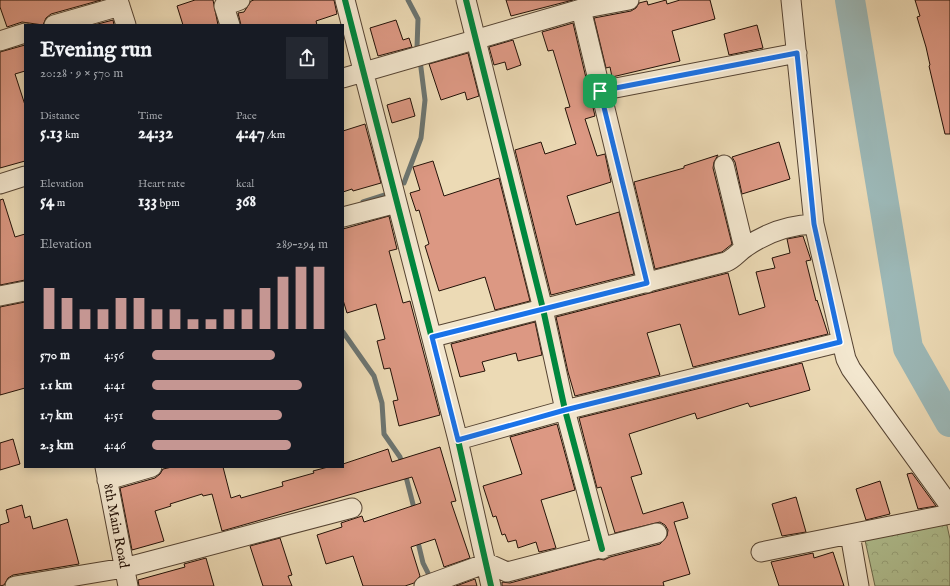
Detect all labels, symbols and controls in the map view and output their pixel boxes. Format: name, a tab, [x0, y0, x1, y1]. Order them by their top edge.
text: Evening run	[40, 36, 152, 64]
button: share	[286, 37, 328, 79]
text: 20:28 · 9 × 570 m	[40, 65, 123, 82]
pin	[583, 74, 617, 108]
icon: arrive	[589, 80, 611, 102]
text: Distance	[40, 109, 80, 123]
text: Time	[138, 109, 162, 123]
text: Pace	[236, 109, 257, 123]
text: 5.13	[40, 123, 63, 144]
text: 24:32	[138, 123, 173, 144]
text: 4:47	[236, 123, 265, 144]
text: km	[63, 128, 79, 142]
text: /km	[265, 128, 285, 142]
text: Elevation	[40, 177, 84, 191]
text: Heart rate	[138, 177, 185, 191]
text: kcal	[236, 177, 254, 191]
text: 54	[40, 191, 54, 212]
text: 133	[138, 191, 157, 212]
text: 368	[236, 191, 256, 212]
text: m	[54, 196, 65, 210]
text: bpm	[157, 196, 180, 210]
text: Elevation	[40, 236, 92, 253]
text: 289–294 m	[276, 236, 328, 253]
text: 570 m	[40, 347, 70, 364]
text: 4:56	[104, 347, 124, 364]
text: 1.1 km	[40, 377, 72, 394]
text: 4:41	[104, 377, 125, 394]
text: 1.7 km	[40, 407, 73, 424]
text: 4:51	[104, 407, 123, 424]
text: 2.3 km	[40, 437, 74, 454]
text: 4:46	[104, 437, 126, 454]
street label: 8th Main Road	[99, 482, 133, 570]

